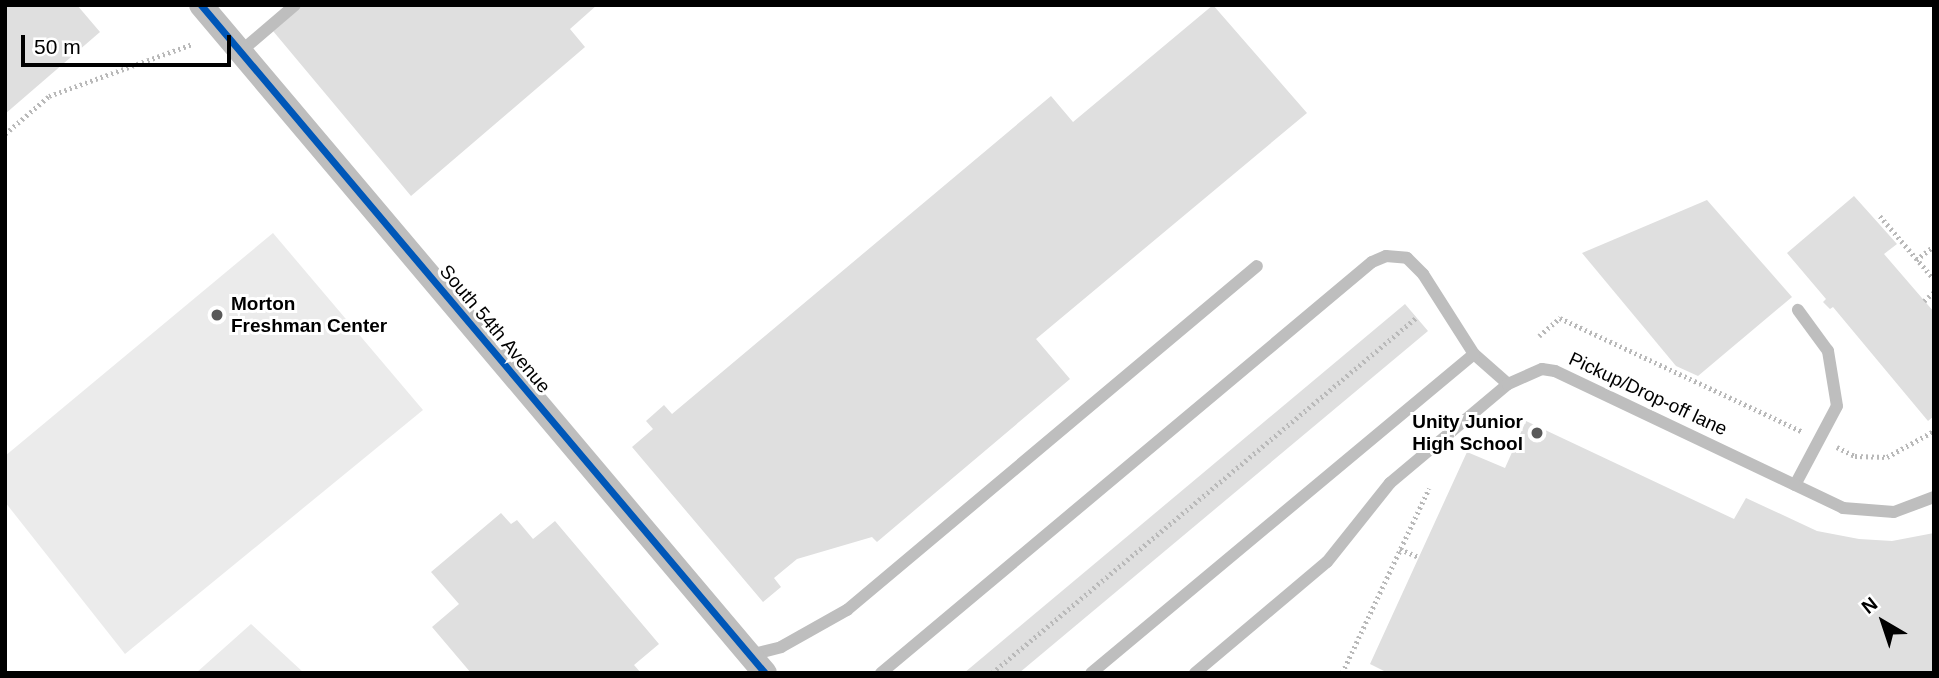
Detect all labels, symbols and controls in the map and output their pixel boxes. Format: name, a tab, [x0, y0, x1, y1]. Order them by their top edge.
scale bar	[24, 21, 234, 65]
text: 50 m	[34, 35, 81, 58]
street label: South 54th Avenue	[434, 260, 556, 398]
place label: Morton Freshman Center	[231, 293, 387, 337]
marker: Morton Freshman Center	[209, 307, 225, 323]
street label: Pickup/Drop-off lane	[1565, 347, 1731, 441]
place label: Unity Junior High School	[1412, 411, 1523, 455]
marker: Unity Junior High School	[1529, 425, 1545, 441]
north arrow	[1848, 587, 1918, 657]
text: N	[1858, 593, 1881, 618]

